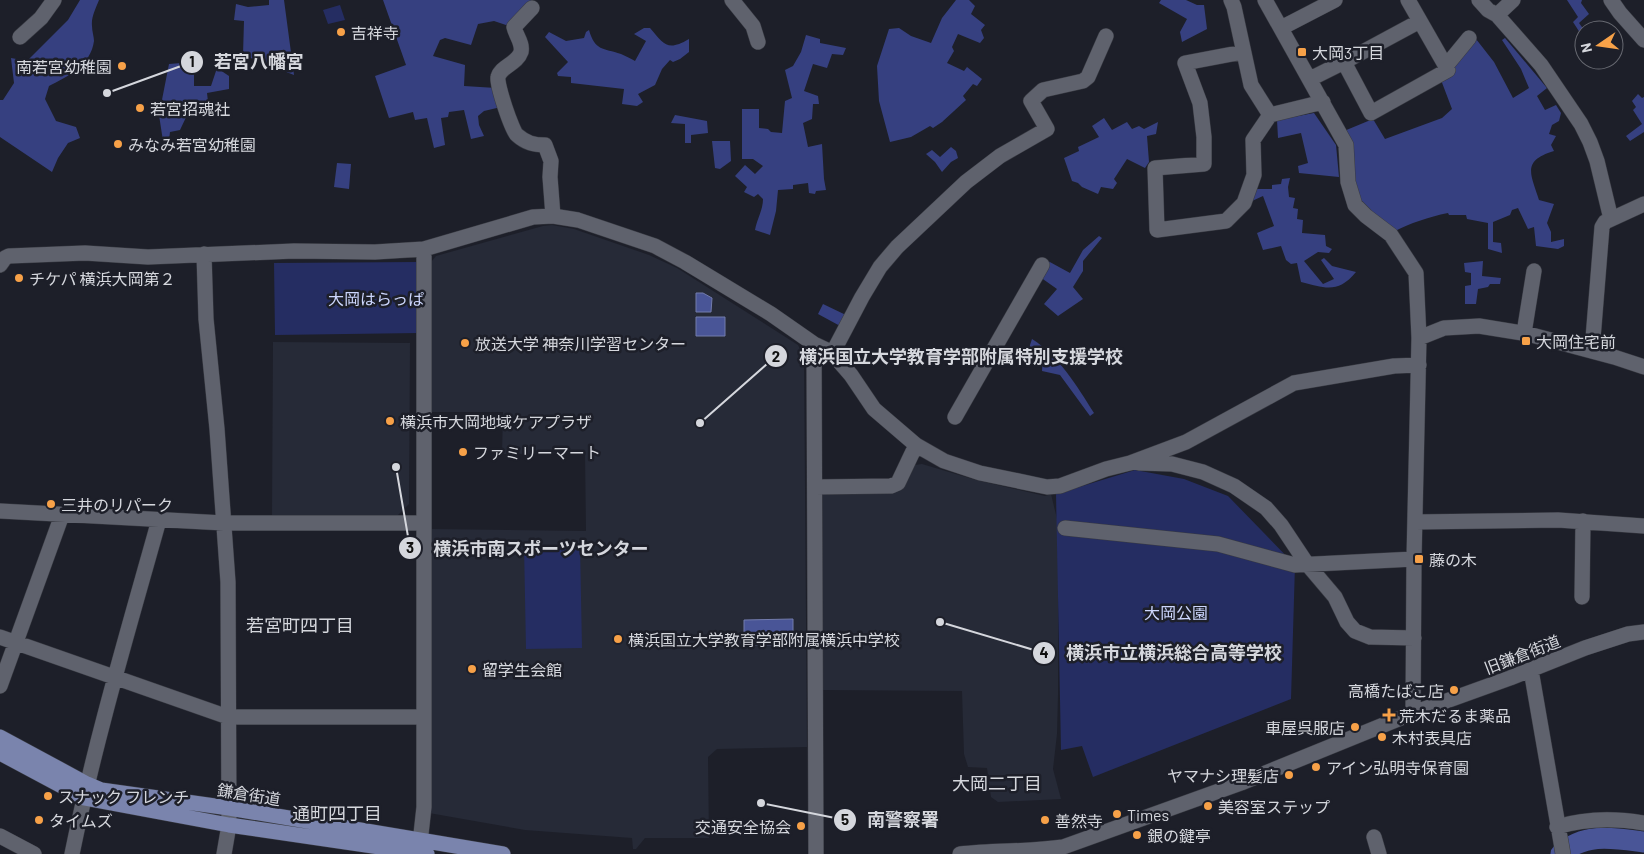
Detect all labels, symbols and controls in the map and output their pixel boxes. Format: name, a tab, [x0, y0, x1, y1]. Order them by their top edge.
north arrow	[1574, 20, 1624, 70]
place label: 吉祥寺	[351, 23, 399, 42]
marker: 吉祥寺	[335, 26, 347, 38]
text: N	[1577, 42, 1595, 54]
place label: 大岡3丁目	[1312, 43, 1384, 62]
callout: 若宮八幡宮	[179, 46, 314, 79]
marker: 大岡3丁目	[1296, 46, 1308, 58]
text: 若宮八幡宮	[214, 50, 304, 72]
text: 1	[189, 52, 195, 70]
place label: 南若宮幼稚園	[16, 57, 112, 76]
marker: 南若宮幼稚園	[116, 60, 128, 72]
place label: 若宮招魂社	[150, 99, 230, 118]
marker: 若宮招魂社	[134, 102, 146, 114]
place label: みなみ若宮幼稚園	[128, 135, 256, 154]
marker: みなみ若宮幼稚園	[112, 138, 124, 150]
place label: チケパ 横浜大岡第２	[29, 269, 176, 288]
marker: チケパ 横浜大岡第２	[13, 272, 25, 284]
park label: 大岡はらっぱ	[328, 289, 424, 308]
place label: 大岡住宅前	[1536, 332, 1616, 351]
place label: 放送大学 神奈川学習センター	[475, 334, 686, 353]
marker: 大岡住宅前	[1520, 335, 1532, 347]
marker: 放送大学 神奈川学習センター	[459, 337, 471, 349]
callout: 横浜国立大学教育学部附属特別支援学校	[764, 340, 1133, 373]
text: 横浜国立大学教育学部附属特別支援学校	[799, 345, 1123, 367]
text: 2	[772, 347, 780, 365]
place label: 横浜市大岡地域ケアプラザ	[400, 412, 592, 431]
marker: 横浜市大岡地域ケアプラザ	[384, 415, 396, 427]
place label: ファミリーマート	[473, 443, 601, 462]
marker: ファミリーマート	[457, 446, 469, 458]
place label: 三井のリパーク	[61, 495, 173, 514]
marker: 三井のリパーク	[45, 498, 57, 510]
callout: 横浜市南スポーツセンター	[398, 532, 659, 565]
text: 横浜市南スポーツセンター	[433, 537, 649, 559]
text: 3	[406, 538, 414, 556]
place label: 藤の木	[1429, 550, 1477, 569]
marker: 藤の木	[1413, 553, 1425, 565]
park label: 大岡公園	[1144, 603, 1208, 622]
district label: 若宮町四丁目	[246, 614, 354, 636]
place label: 横浜国立大学教育学部附属横浜中学校	[628, 630, 900, 649]
street label: 旧鎌倉街道	[1481, 631, 1563, 677]
marker: 横浜国立大学教育学部附属横浜中学校	[612, 633, 624, 645]
callout: 横浜市立横浜総合高等学校	[1031, 636, 1292, 669]
text: 横浜市立横浜総合高等学校	[1066, 641, 1282, 663]
text: 4	[1039, 643, 1049, 661]
place label: 留学生会館	[482, 660, 562, 679]
marker: 留学生会館	[466, 663, 478, 675]
place label: 高橋たばこ店	[1348, 681, 1444, 700]
marker: 高橋たばこ店	[1448, 684, 1460, 696]
place label: 荒木だるま薬品	[1399, 706, 1511, 725]
marker: 荒木だるま薬品	[1383, 709, 1395, 721]
place label: 車屋呉服店	[1265, 718, 1345, 737]
marker: 車屋呉服店	[1349, 721, 1361, 733]
place label: 木村表具店	[1392, 728, 1472, 747]
marker: 木村表具店	[1376, 731, 1388, 743]
place label: アイン弘明寺保育園	[1326, 758, 1469, 777]
marker: アイン弘明寺保育園	[1310, 761, 1322, 773]
place label: ヤマナシ理髪店	[1167, 766, 1279, 785]
marker: ヤマナシ理髪店	[1283, 769, 1295, 781]
district label: 大岡二丁目	[952, 772, 1042, 794]
street label: 鎌倉街道	[216, 780, 282, 808]
place label: スナック フレンチ	[58, 787, 189, 806]
marker: スナック フレンチ	[42, 790, 54, 802]
place label: 美容室ステップ	[1218, 797, 1330, 816]
marker: 美容室ステップ	[1202, 800, 1214, 812]
district label: 通町四丁目	[292, 802, 382, 824]
callout: 南警察署	[832, 803, 949, 836]
place label: Times	[1127, 805, 1169, 824]
text: 南警察署	[867, 808, 939, 830]
marker: Times	[1111, 808, 1123, 820]
text: 5	[841, 810, 849, 828]
place label: タイムズ	[49, 811, 113, 830]
place label: 善然寺	[1055, 811, 1103, 830]
marker: タイムズ	[33, 814, 45, 826]
marker: 善然寺	[1039, 814, 1051, 826]
place label: 交通安全協会	[695, 817, 791, 836]
marker: 交通安全協会	[795, 820, 807, 832]
place label: 銀の鍵亭	[1147, 826, 1211, 845]
marker: 銀の鍵亭	[1131, 829, 1143, 841]

